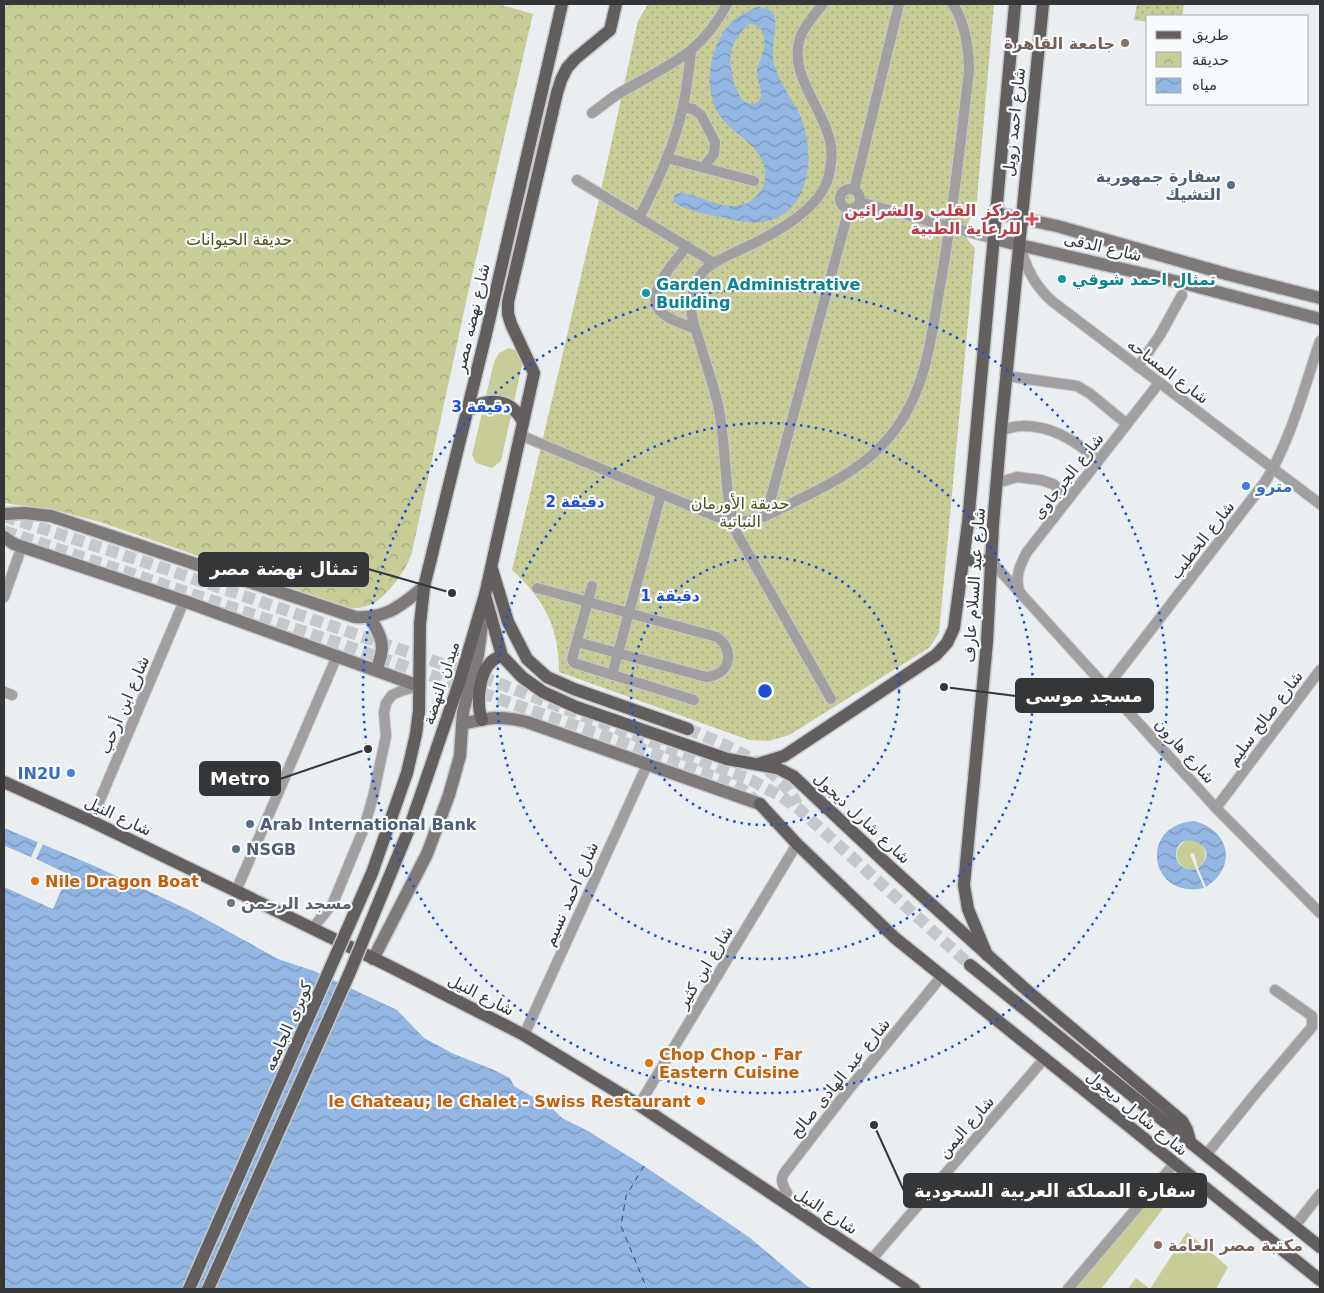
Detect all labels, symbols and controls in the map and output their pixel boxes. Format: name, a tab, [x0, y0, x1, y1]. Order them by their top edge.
legend	[1146, 15, 1309, 105]
text: طريق	[1192, 26, 1229, 44]
place label: جامعة القاهرة	[1004, 34, 1115, 53]
marker: جامعة القاهرة	[1119, 37, 1131, 49]
text: حديقة	[1192, 51, 1229, 69]
street label: شارع احمد زويل	[999, 66, 1030, 178]
text: مياه	[1192, 76, 1217, 94]
place label: سفارة جمهورية التشيك	[1096, 167, 1221, 204]
marker: سفارة جمهورية التشيك	[1225, 179, 1237, 191]
place label: مركز القلب والشرائين للرعاية الطبية	[844, 201, 1021, 238]
marker: مركز القلب والشرائين للرعاية الطبية	[1025, 212, 1039, 226]
street label: شارع الدقى	[1062, 229, 1144, 266]
park label: حديقة الحيوانات	[186, 230, 292, 250]
street label: شارع نهضه مصر	[450, 262, 495, 376]
place label: تمثال احمد شوقي	[1072, 270, 1216, 290]
marker: تمثال احمد شوقي	[1056, 273, 1068, 285]
place label: Garden Administrative Building	[656, 275, 860, 312]
marker: Garden Administrative Building	[640, 287, 652, 299]
street label: شارع المساحه	[1123, 334, 1212, 409]
text: 3 دقيقة	[451, 398, 511, 416]
street label: شارع الجرجاوى	[1028, 429, 1108, 523]
place label: مترو	[1255, 477, 1292, 496]
marker: مترو	[1240, 480, 1252, 492]
text: 2 دقيقة	[545, 493, 605, 511]
park label: حديقة الأورمان النباتية	[691, 493, 789, 531]
street label: شارع الخطيب	[1166, 497, 1239, 583]
street label: شارع عبد السلام عارف	[959, 507, 990, 663]
callout: تمثال نهضة مصر	[199, 553, 368, 586]
text: تمثال نهضة مصر	[209, 558, 358, 580]
text: 1 دقيقة	[640, 587, 700, 605]
street label: ميدان النهضة	[419, 639, 464, 728]
street label: شارع ابن أرحب	[94, 653, 154, 757]
street label: شارع صالح سليم	[1223, 667, 1308, 770]
callout: مسجد موسى	[1016, 679, 1153, 712]
centre of rings	[756, 682, 774, 700]
text: مسجد موسى	[1025, 685, 1143, 707]
street label: شارع هارون	[1150, 714, 1219, 788]
callout: Metro	[200, 762, 280, 795]
place label: IN2U	[18, 764, 61, 783]
marker: IN2U	[65, 767, 77, 779]
text: Metro	[210, 768, 270, 789]
street label: شارع شارل ديجول	[809, 768, 914, 868]
street label: شارع النيل	[81, 792, 155, 841]
place label: Arab International Bank	[260, 815, 477, 834]
marker: Arab International Bank	[244, 818, 256, 830]
street label: شارع احمد نسيم	[540, 839, 603, 949]
place label: NSGB	[246, 840, 296, 859]
marker: NSGB	[230, 843, 242, 855]
place label: Nile Dragon Boat	[45, 872, 199, 891]
marker: Nile Dragon Boat	[29, 875, 41, 887]
place label: مسجد الرحمن	[241, 894, 352, 913]
marker: مسجد الرحمن	[225, 897, 237, 909]
street label: شارع ابن كثير	[672, 922, 738, 1013]
street label: شارع النيل	[444, 970, 517, 1021]
street label: كوبرى الجامعه	[260, 978, 317, 1074]
street label: شارع عبد الهادى صالح	[786, 1014, 895, 1142]
place label: Chop Chop - Far Eastern Cuisine	[659, 1045, 802, 1082]
marker: Chop Chop - Far Eastern Cuisine	[643, 1057, 655, 1069]
street label: شارع شارل ديجول	[1082, 1066, 1192, 1161]
place label: le Chateau; le Chalet - Swiss Restaurant	[328, 1092, 691, 1111]
street label: شارع اليمن	[934, 1092, 999, 1163]
marker: le Chateau; le Chalet - Swiss Restaurant	[695, 1095, 707, 1107]
callout: سفارة المملكة العربية السعودية	[904, 1174, 1206, 1207]
text: سفارة المملكة العربية السعودية	[914, 1180, 1196, 1202]
street label: شارع النيل	[790, 1183, 861, 1239]
place label: مكتبة مصر العامة	[1168, 1236, 1303, 1255]
marker: مكتبة مصر العامة	[1152, 1239, 1164, 1251]

